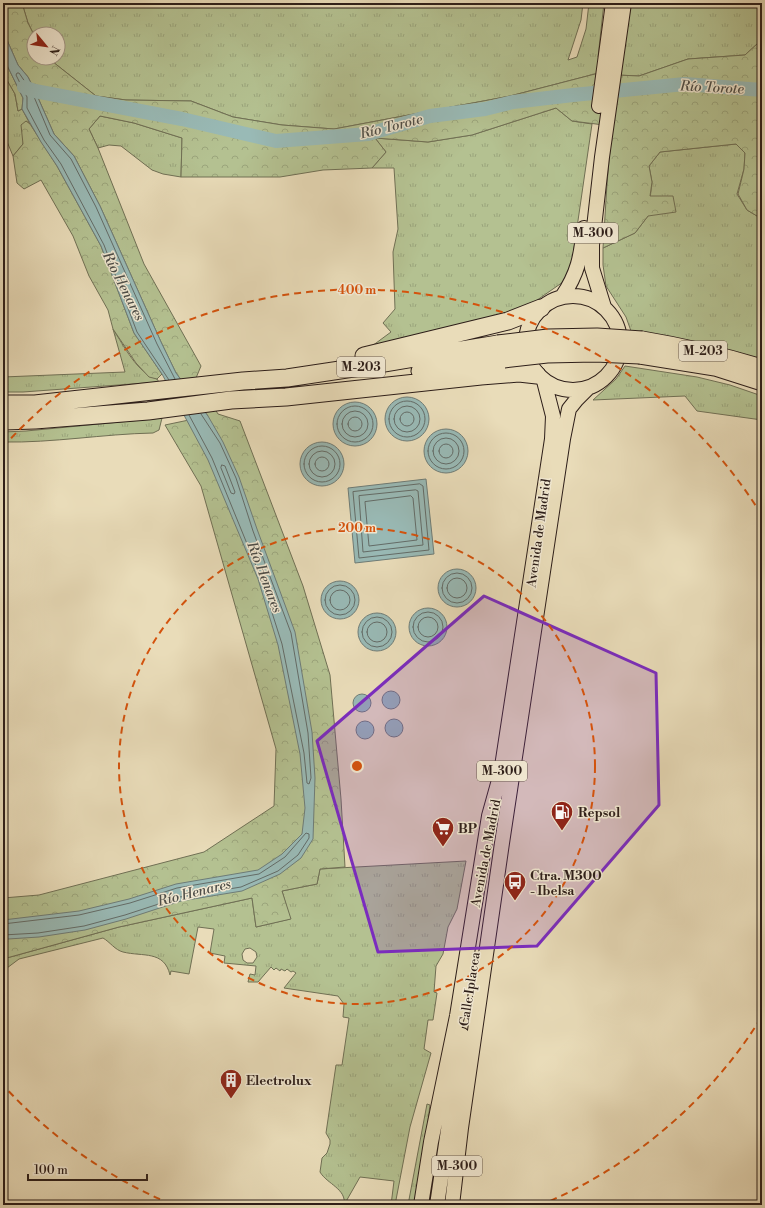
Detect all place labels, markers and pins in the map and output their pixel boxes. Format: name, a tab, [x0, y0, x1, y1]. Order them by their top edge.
centre of rings	[350, 759, 364, 773]
fuel station icon: Repsol	[549, 799, 575, 832]
place label: Repsol	[578, 805, 621, 821]
supermarket icon: BP	[430, 815, 456, 848]
place label: BP	[458, 821, 478, 837]
place label: Ctra. M300 - Ibelsa	[530, 868, 602, 899]
bus stop icon: Ctra. M300 - Ibelsa	[502, 869, 528, 902]
building icon: Electrolux	[218, 1067, 244, 1100]
place label: Electrolux	[246, 1073, 312, 1089]

